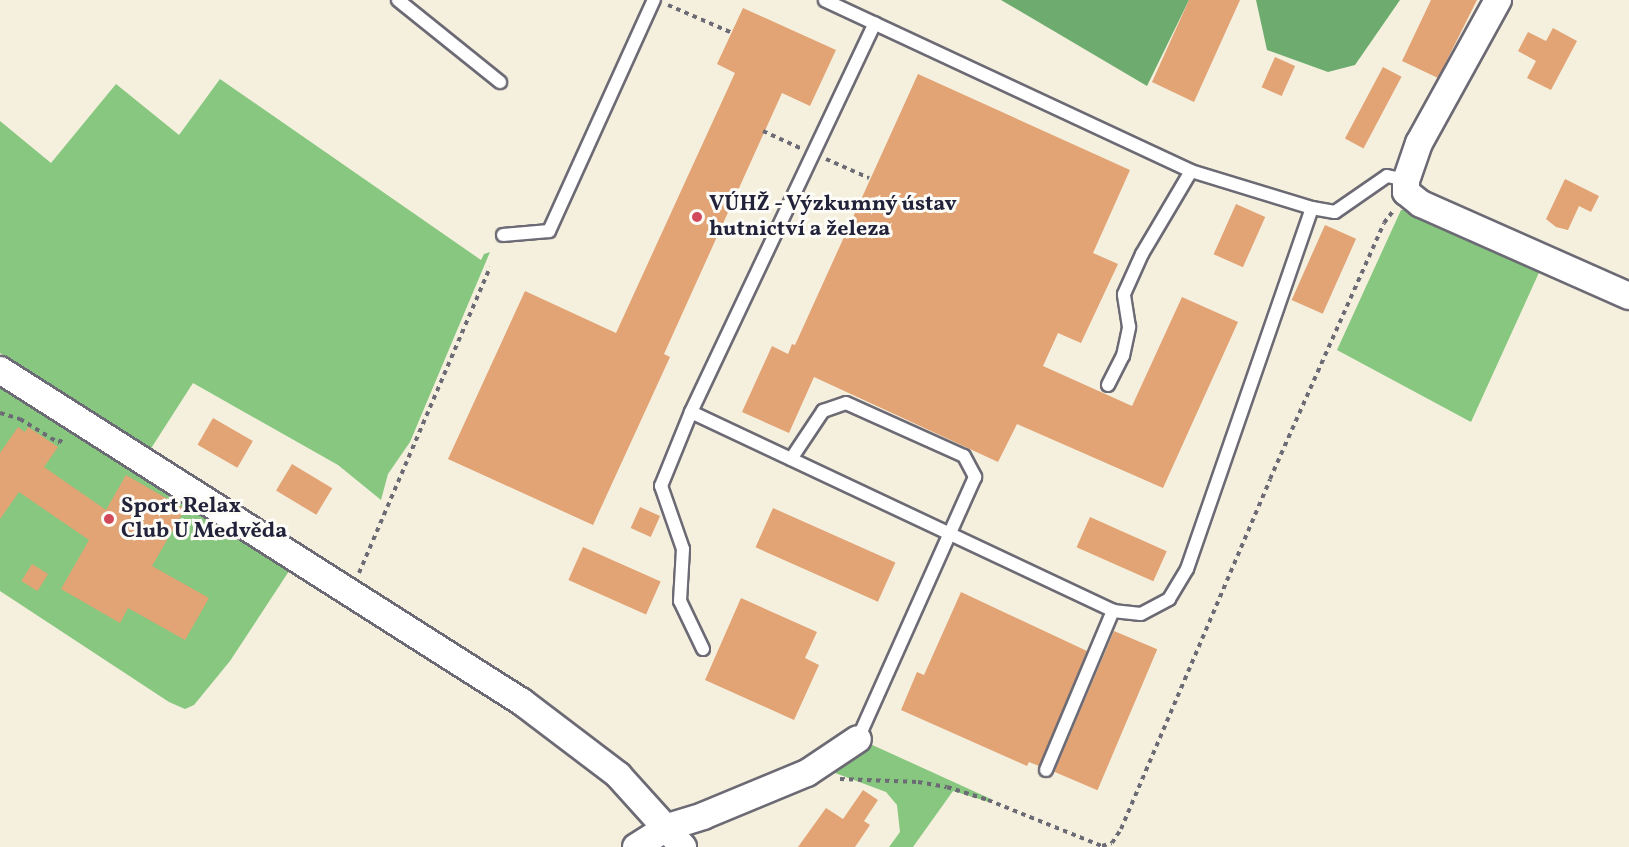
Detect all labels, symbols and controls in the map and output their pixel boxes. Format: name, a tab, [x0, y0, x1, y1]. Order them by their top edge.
place label: VÚHŽ - Výzkumný ústav hutnictví a železa	[709, 191, 959, 242]
marker: VÚHŽ - Výzkumný ústav hutnictví a železa	[690, 210, 704, 224]
place label: Sport Relax Club U Medvěda	[121, 493, 287, 544]
marker: Sport Relax Club U Medvěda	[102, 512, 116, 526]

